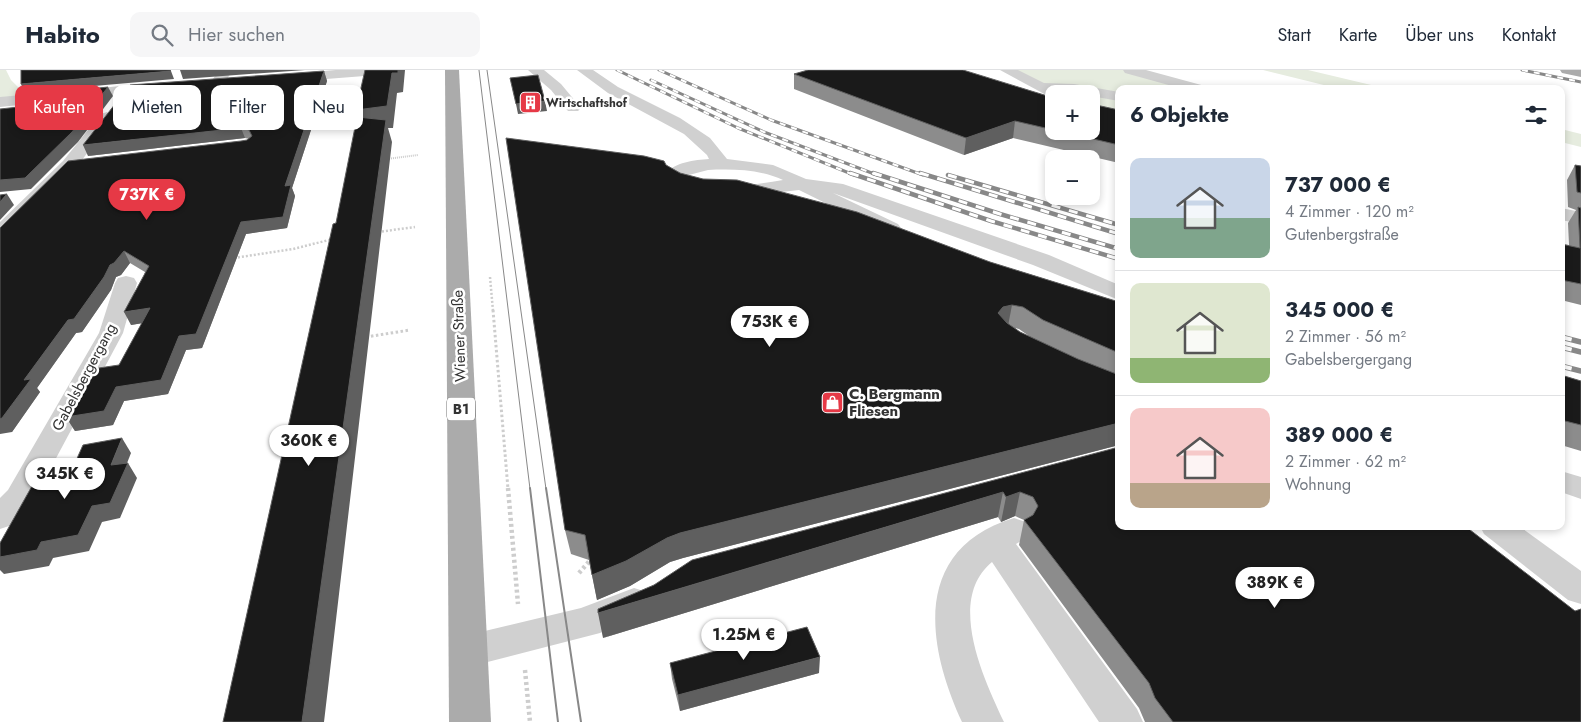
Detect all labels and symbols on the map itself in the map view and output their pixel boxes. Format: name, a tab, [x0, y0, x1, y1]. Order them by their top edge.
building icon: Wirtschaftshof	[518, 91, 542, 115]
place label: Wirtschaftshof	[546, 94, 628, 112]
pin: 737K €	[106, 178, 188, 221]
street label: Wiener Straße	[446, 289, 472, 382]
pin: 753K €	[729, 306, 811, 348]
street label: Gabelsbergergang	[46, 319, 122, 435]
place label: C. Bergmann Fliesen	[849, 383, 940, 422]
shop icon: C. Bergmann Fliesen	[821, 391, 845, 415]
road number: B1	[447, 398, 475, 420]
pin: 360K €	[268, 424, 350, 467]
pin: 345K €	[24, 458, 106, 500]
pin: 389K €	[1234, 566, 1316, 609]
pin: 1.25M €	[698, 618, 790, 661]

